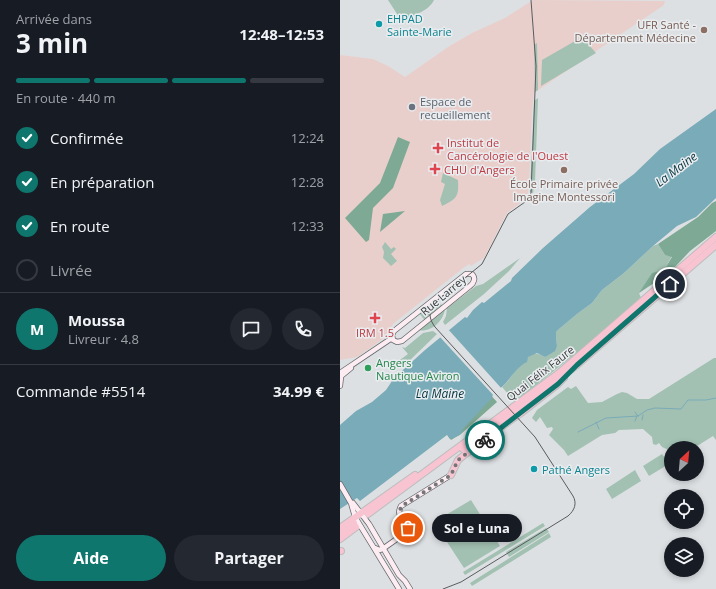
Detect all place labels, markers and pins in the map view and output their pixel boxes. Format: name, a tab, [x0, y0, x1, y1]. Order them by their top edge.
place label: EHPAD Sainte-Marie	[387, 11, 452, 39]
place label: UFR Santé - Département Médecine	[575, 17, 696, 45]
marker: EHPAD Sainte-Marie	[374, 19, 384, 29]
marker: UFR Santé - Département Médecine	[699, 25, 709, 35]
place label: Espace de recueillement	[420, 94, 490, 122]
marker: Espace de recueillement	[407, 102, 417, 112]
place label: Institut de Cancérologie de l'Ouest	[447, 135, 568, 163]
marker: Institut de Cancérologie de l'Ouest	[432, 142, 444, 154]
place label: CHU d'Angers	[444, 162, 515, 177]
marker: CHU d'Angers	[429, 163, 441, 175]
marker: École Primaire privée Imagine Montessori	[559, 165, 569, 175]
place label: École Primaire privée Imagine Montessori	[510, 176, 618, 204]
pin	[653, 267, 687, 301]
marker: IRM 1.5	[369, 312, 381, 324]
place label: IRM 1.5	[356, 325, 394, 340]
place label: Angers Nautique Aviron	[376, 355, 459, 383]
marker: Angers Nautique Aviron	[363, 363, 373, 373]
place label: Pathé Angers	[542, 462, 610, 477]
marker: Pathé Angers	[529, 464, 539, 474]
pin	[391, 511, 425, 545]
callout: Sol e Luna	[432, 514, 522, 542]

